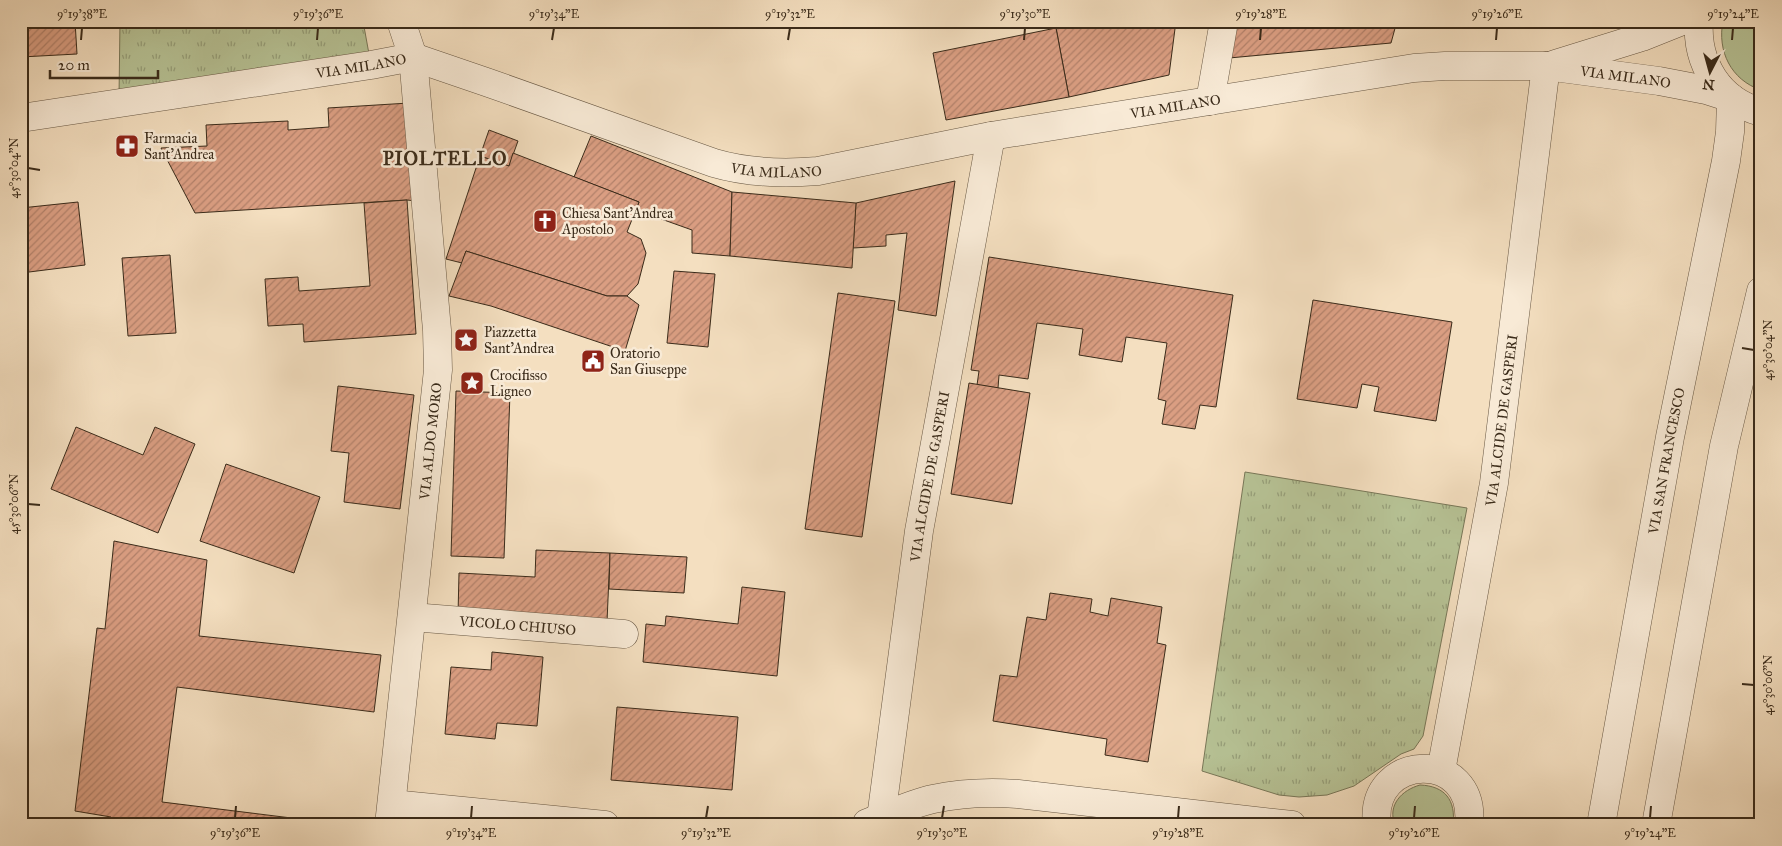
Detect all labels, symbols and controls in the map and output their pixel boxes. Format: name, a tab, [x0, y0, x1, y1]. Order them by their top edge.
text: 9°19'38"E	[57, 7, 108, 21]
text: 9°19'36"E	[293, 7, 343, 21]
text: 9°19'34"E	[529, 7, 580, 21]
text: 9°19'32"E	[765, 7, 815, 21]
text: 9°19'30"E	[1000, 7, 1051, 21]
text: 9°19'28"E	[1235, 7, 1287, 21]
text: 9°19'26"E	[1471, 7, 1523, 21]
text: 9°19'24"E	[1707, 7, 1759, 21]
scale bar	[50, 48, 158, 80]
north arrow	[1684, 48, 1734, 98]
street label: VIA MILANO	[314, 50, 408, 82]
text: 20 m	[58, 56, 90, 74]
street label: VIA MILANO	[1578, 62, 1672, 92]
text: N	[1702, 75, 1715, 94]
street label: VIA MILANO	[1128, 91, 1222, 123]
place label: Farmacia Sant'Andrea	[144, 130, 214, 163]
pharmacy icon: Farmacia Sant'Andrea	[114, 133, 140, 159]
text: 45°30'04"N	[7, 138, 21, 198]
district label: PIOLTELLO	[383, 147, 507, 170]
street label: VIA MILANO	[728, 159, 823, 181]
place label: Chiesa Sant'Andrea Apostolo	[561, 205, 673, 238]
church icon: Chiesa Sant'Andrea Apostolo	[532, 208, 558, 234]
text: 45°30'04"N	[1761, 320, 1775, 380]
place label: Piazzetta Sant'Andrea	[484, 324, 554, 357]
place icon: Piazzetta Sant'Andrea	[453, 327, 479, 353]
street label: VIA ALCIDE DE GASPERI	[1482, 333, 1521, 509]
place label: Oratorio San Giuseppe	[610, 345, 687, 378]
public building icon: Oratorio San Giuseppe	[580, 348, 606, 374]
place label: Crocifisso Ligneo	[490, 367, 547, 400]
place icon: Crocifisso Ligneo	[459, 370, 485, 396]
street label: VIA ALDO MORO	[416, 382, 446, 502]
street label: VIA SAN FRANCESCO	[1645, 386, 1689, 536]
street label: VIA ALCIDE DE GASPERI	[907, 390, 953, 564]
text: 45°30'06"N	[7, 474, 21, 534]
street label: VICOLO CHIUSO	[458, 613, 577, 639]
text: 45°30'06"N	[1761, 655, 1775, 715]
text: 9°19'36"E	[210, 826, 260, 840]
text: 9°19'34"E	[446, 826, 497, 840]
text: 9°19'32"E	[681, 826, 731, 840]
text: 9°19'30"E	[917, 826, 968, 840]
text: 9°19'28"E	[1152, 826, 1204, 840]
text: 9°19'26"E	[1388, 826, 1440, 840]
text: 9°19'24"E	[1624, 826, 1676, 840]

